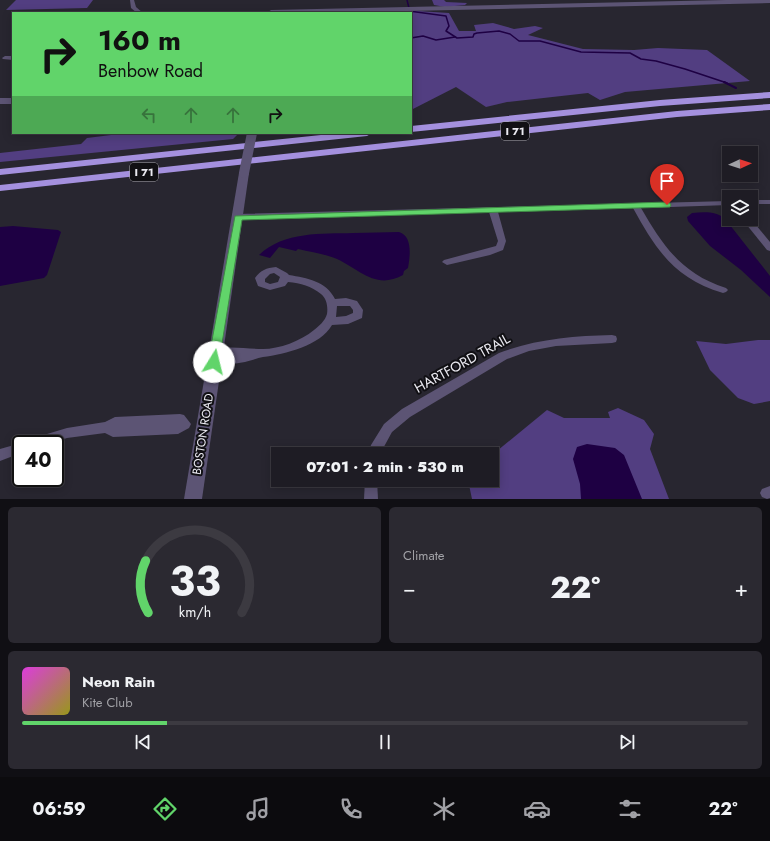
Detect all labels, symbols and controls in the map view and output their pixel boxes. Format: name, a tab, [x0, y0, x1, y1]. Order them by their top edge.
text: 160 m	[98, 20, 181, 61]
icon: right	[32, 28, 84, 80]
text: Benbow Road	[98, 58, 203, 84]
icon: left	[138, 104, 160, 126]
icon: ahead	[180, 104, 202, 126]
icon: ahead	[222, 104, 244, 126]
icon: right	[264, 104, 286, 126]
road number: I 71	[501, 122, 529, 140]
north arrow	[722, 146, 758, 182]
map controls	[722, 146, 758, 226]
road number: I 71	[130, 163, 158, 181]
pin	[650, 164, 684, 205]
icon: arrive	[656, 170, 678, 192]
button: layers	[722, 190, 758, 226]
street label: HARTFORD TRAIL	[411, 328, 514, 398]
position arrow	[193, 341, 235, 383]
street label: BOSTON ROAD	[188, 392, 218, 476]
speed limit sign: 40	[12, 435, 64, 487]
text: 07:01 · 2 min · 530 m	[306, 456, 464, 478]
text: Climate	[403, 546, 444, 565]
text: 33	[169, 551, 220, 612]
text: 22°	[550, 566, 600, 609]
text: −	[403, 572, 416, 604]
text: +	[734, 572, 748, 604]
text: km/h	[178, 602, 211, 622]
text: Neon Rain	[82, 671, 155, 693]
text: Kite Club	[82, 693, 133, 712]
icon: previous	[132, 731, 154, 753]
icon: pause	[374, 731, 396, 753]
icon: next	[616, 731, 638, 753]
icon: directions	[151, 795, 179, 823]
icon: music	[244, 795, 272, 823]
icon: phone	[337, 795, 365, 823]
icon: climate	[430, 795, 458, 823]
icon: car	[523, 795, 551, 823]
icon: filters	[616, 795, 644, 823]
text: 06:59	[32, 796, 86, 822]
text: 22°	[709, 796, 738, 822]

